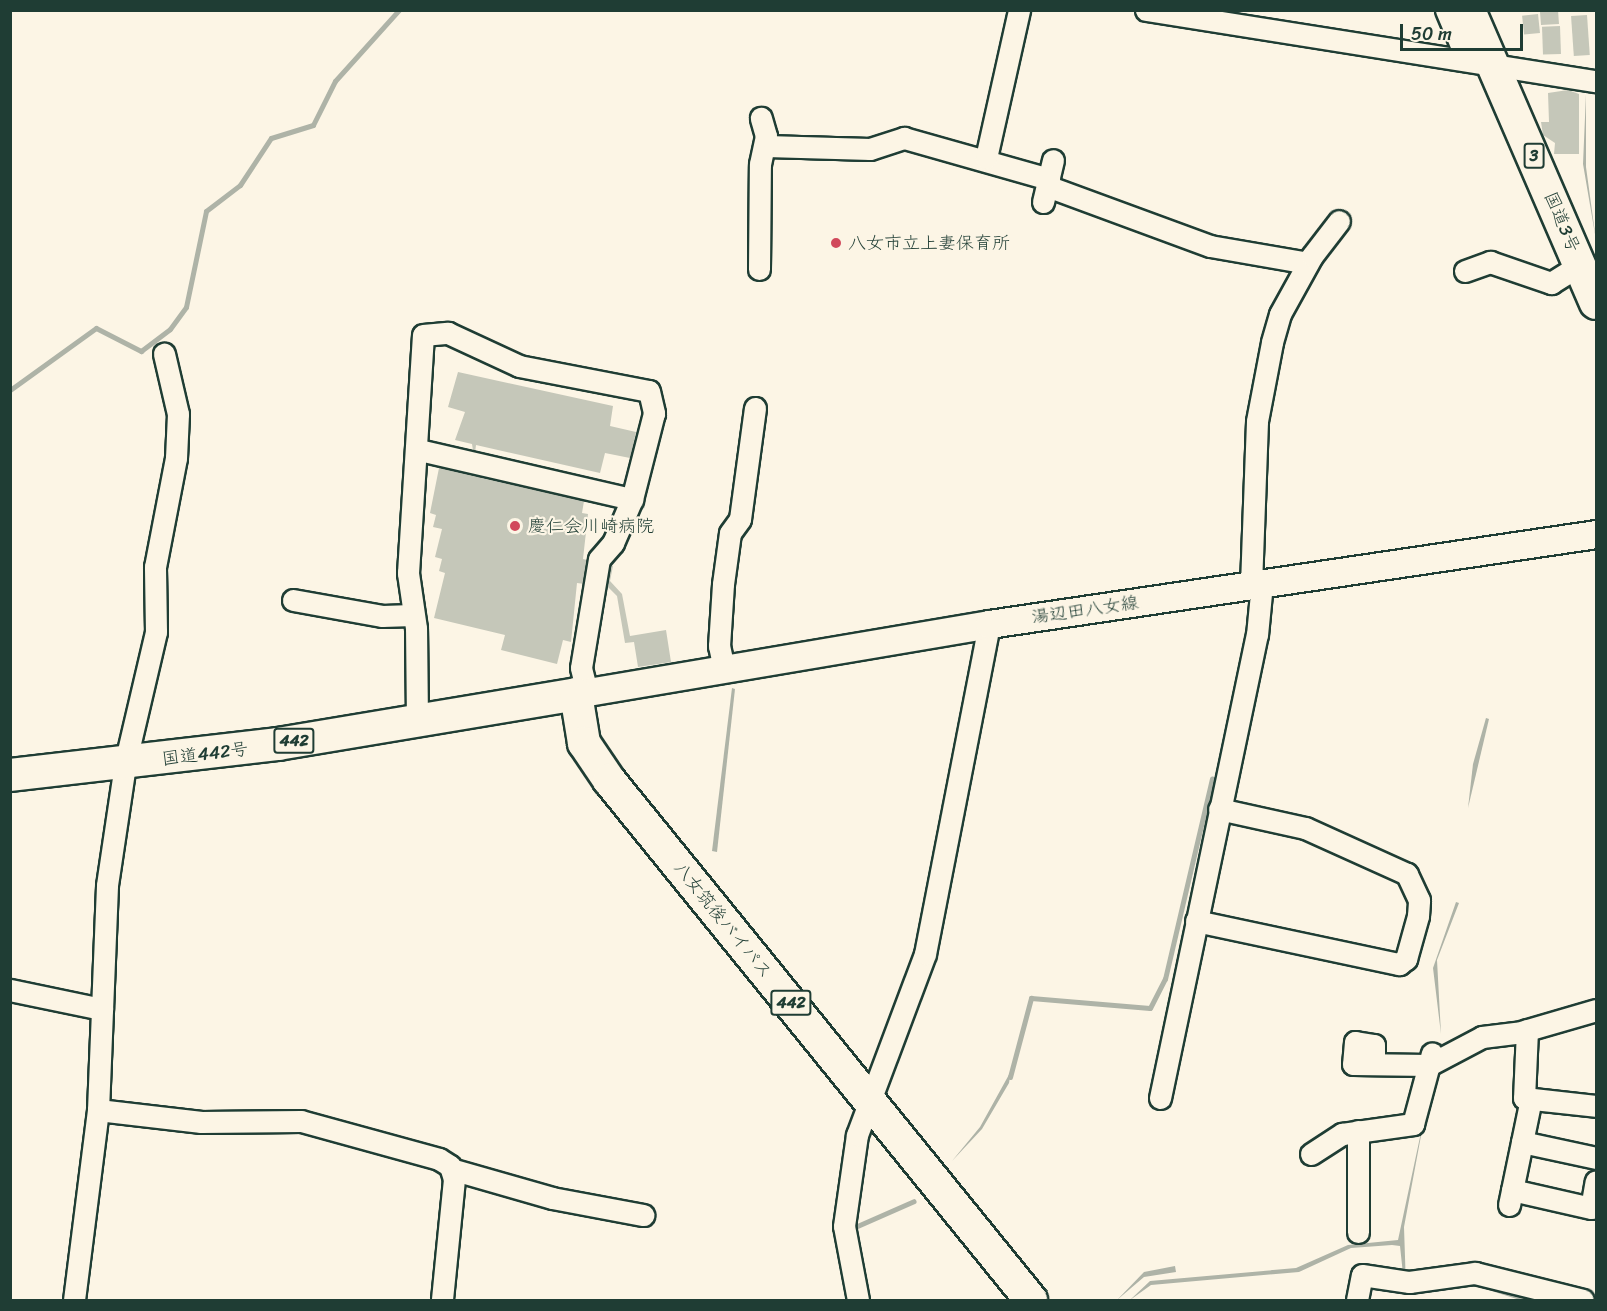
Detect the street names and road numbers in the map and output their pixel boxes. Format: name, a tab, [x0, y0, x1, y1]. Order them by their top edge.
road number: 3	[1524, 143, 1544, 169]
street label: 国道3号	[1540, 188, 1584, 256]
street label: 湯辺田八女線	[1030, 592, 1140, 628]
road number: 442	[273, 728, 315, 754]
street label: 国道442号	[161, 738, 249, 770]
street label: 八女筑後バイパス	[669, 857, 777, 983]
road number: 442	[770, 990, 812, 1016]

